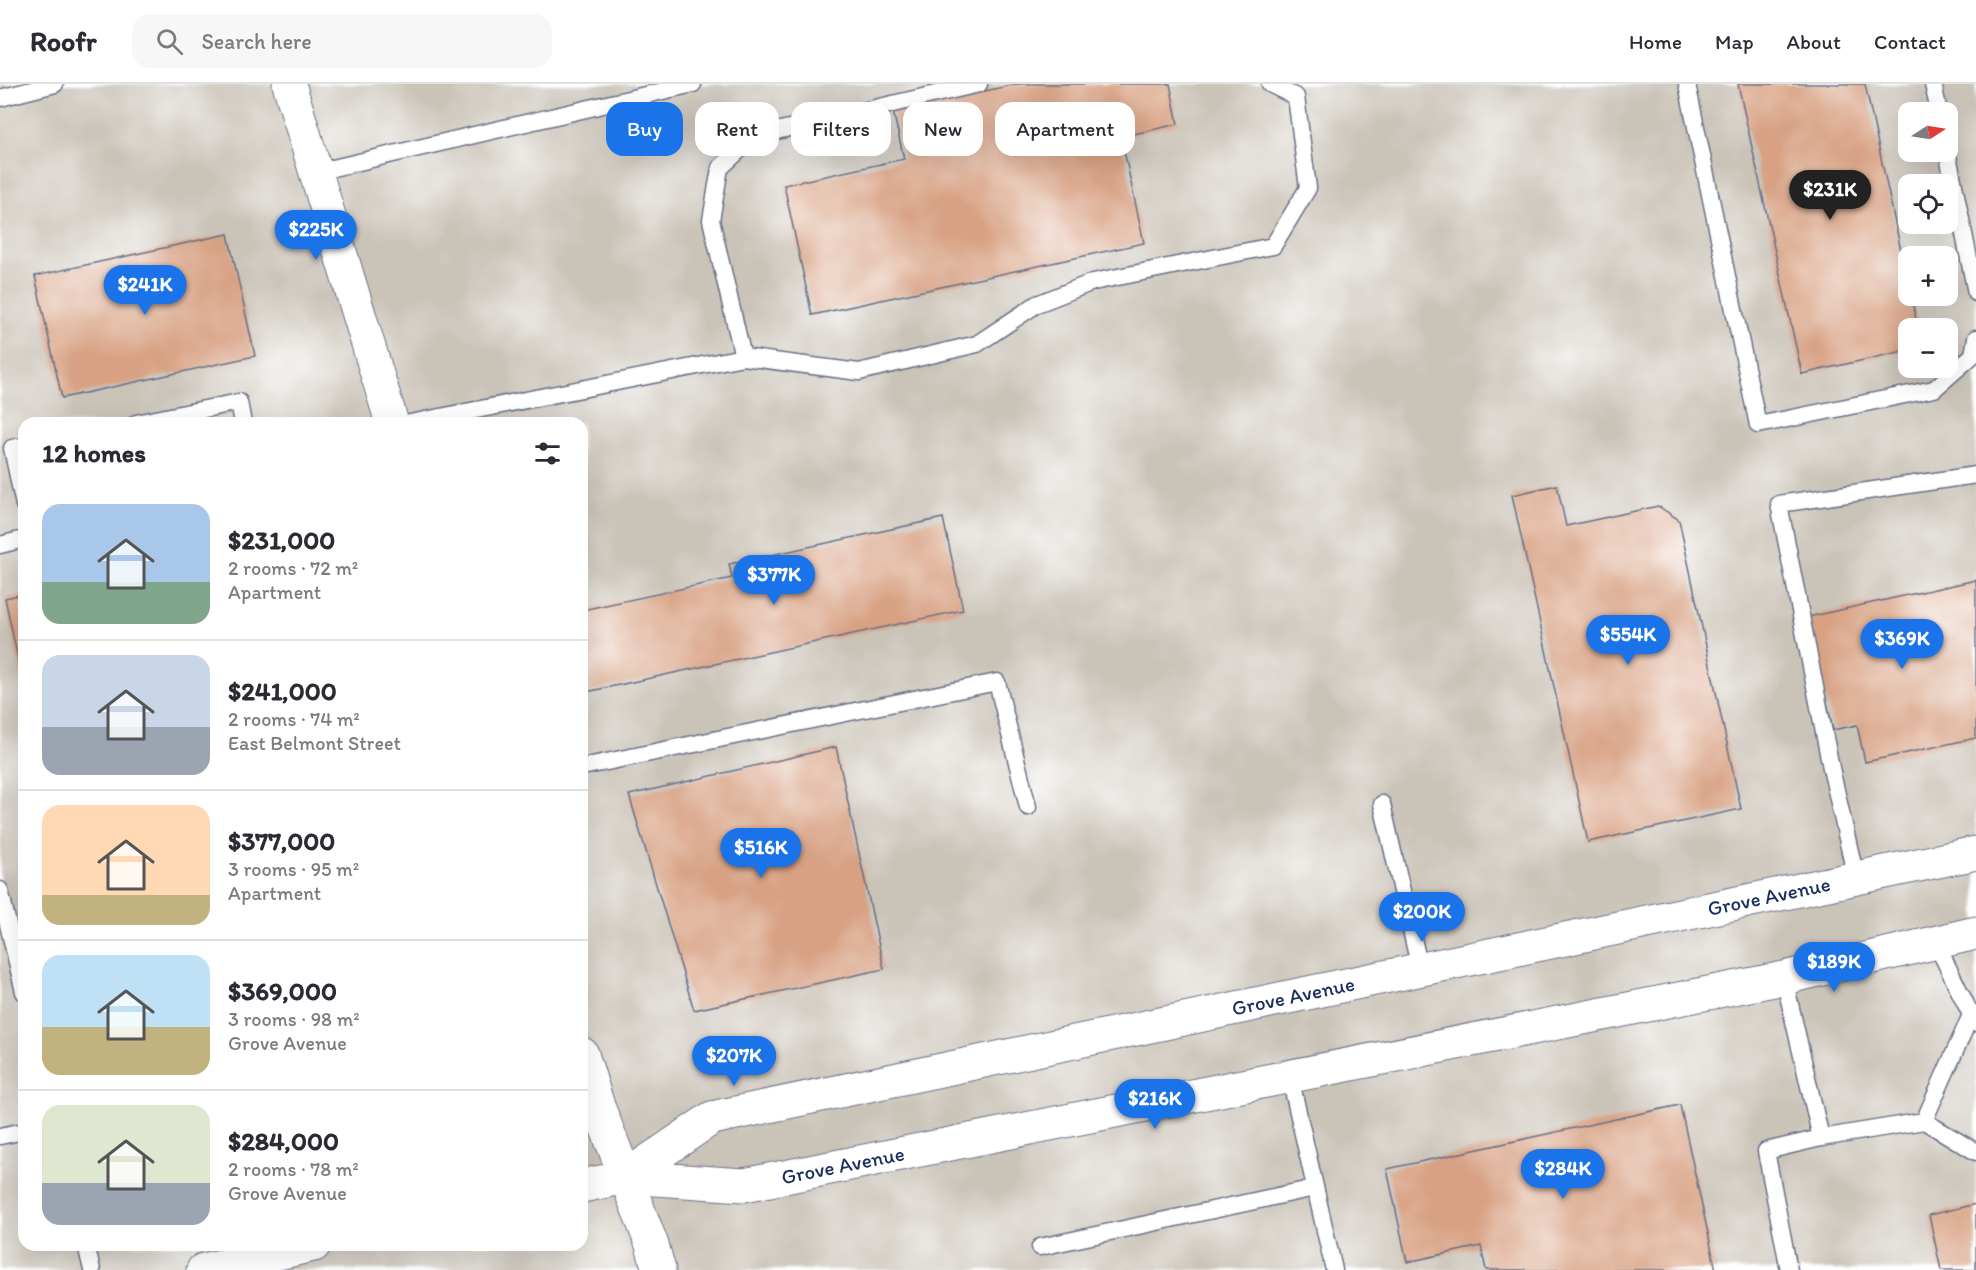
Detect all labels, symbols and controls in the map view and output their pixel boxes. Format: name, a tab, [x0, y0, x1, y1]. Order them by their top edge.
search box	[132, 14, 552, 68]
text: Roofr	[30, 24, 96, 58]
icon: search	[153, 25, 186, 58]
text: Search here	[201, 28, 312, 55]
text: Home	[1629, 29, 1682, 54]
text: Map	[1715, 29, 1754, 54]
text: About	[1787, 29, 1841, 54]
text: Contact	[1874, 29, 1946, 54]
chip: Buy	[606, 102, 683, 156]
chip: Rent	[695, 102, 779, 156]
chip: Filters	[791, 102, 891, 156]
chip: New	[903, 102, 983, 156]
chip: Apartment	[995, 102, 1135, 156]
north arrow	[1898, 102, 1958, 162]
map controls	[1898, 102, 1958, 378]
pin: $231K	[1788, 170, 1872, 221]
button: locate	[1898, 174, 1958, 234]
text: $231K	[1803, 177, 1857, 201]
pin: $225K	[274, 210, 358, 261]
text: $225K	[289, 217, 343, 241]
button: +	[1898, 246, 1958, 306]
pin: $241K	[103, 265, 187, 316]
text: $241K	[118, 272, 172, 296]
button: −	[1898, 318, 1958, 378]
text: 12 homes	[42, 437, 146, 469]
icon: filters	[531, 437, 564, 470]
text: $231,000	[228, 524, 335, 556]
icon: home	[90, 528, 162, 600]
pin: $377K	[732, 555, 816, 606]
text: 2 rooms · 72 m²	[228, 556, 358, 580]
text: $377K	[747, 562, 801, 586]
text: Apartment	[228, 580, 321, 604]
pin: $554K	[1586, 615, 1670, 666]
pin: $369K	[1860, 619, 1944, 670]
text: $554K	[1600, 622, 1656, 646]
text: $369K	[1875, 626, 1929, 650]
text: $241,000	[228, 675, 337, 707]
icon: home	[90, 679, 162, 751]
text: 2 rooms · 74 m²	[228, 707, 360, 731]
text: East Belmont Street	[228, 731, 401, 755]
text: $377,000	[228, 825, 335, 857]
pin: $516K	[719, 828, 803, 879]
icon: home	[90, 829, 162, 901]
text: $516K	[734, 835, 788, 859]
text: 3 rooms · 95 m²	[228, 857, 359, 881]
street label: Grove Avenue	[1705, 871, 1832, 921]
text: Apartment	[228, 881, 321, 905]
pin: $200K	[1380, 892, 1464, 943]
text: $200K	[1393, 899, 1451, 923]
pin: $189K	[1792, 942, 1876, 993]
text: $189K	[1807, 949, 1861, 973]
street label: Grove Avenue	[1229, 971, 1357, 1021]
text: $369,000	[228, 975, 337, 1007]
icon: home	[90, 979, 162, 1051]
text: 3 rooms · 98 m²	[228, 1007, 360, 1031]
text: Grove Avenue	[228, 1031, 347, 1055]
pin: $207K	[692, 1036, 776, 1087]
text: $207K	[706, 1043, 762, 1067]
pin: $216K	[1113, 1079, 1197, 1130]
text: $216K	[1128, 1086, 1182, 1110]
text: $284,000	[228, 1125, 339, 1157]
icon: home	[90, 1129, 162, 1201]
street label: Grove Avenue	[779, 1140, 906, 1189]
pin: $284K	[1521, 1149, 1605, 1200]
text: $284K	[1535, 1156, 1591, 1180]
text: 2 rooms · 78 m²	[228, 1157, 359, 1181]
text: Grove Avenue	[228, 1181, 347, 1205]

